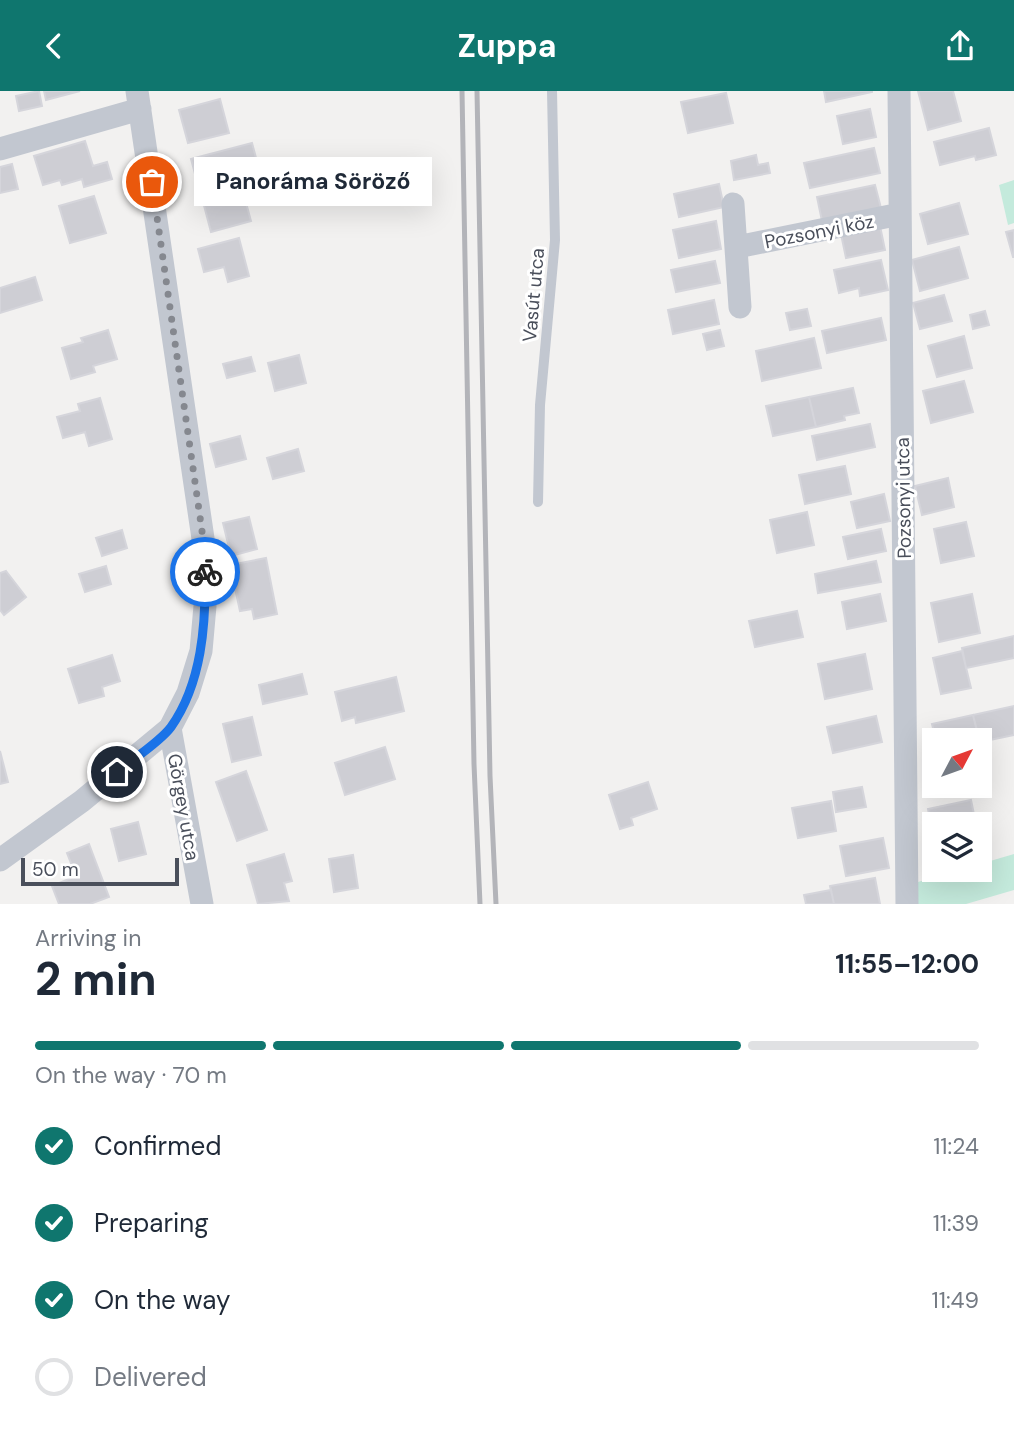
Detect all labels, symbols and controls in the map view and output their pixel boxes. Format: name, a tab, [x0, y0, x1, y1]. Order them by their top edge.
text: Zuppa	[458, 25, 556, 67]
icon: back	[35, 27, 73, 65]
icon: share	[941, 27, 979, 65]
pin	[122, 152, 182, 212]
callout: Panoráma Söröző	[194, 157, 432, 207]
icon: bag	[133, 163, 171, 201]
text: Panoráma Söröző	[216, 166, 410, 196]
street label: Pozsonyi köz	[762, 209, 876, 254]
street label: Vasút utca	[517, 247, 550, 343]
street label: Pozsonyi utca	[890, 437, 917, 559]
courier	[170, 537, 240, 607]
icon: bike	[186, 553, 224, 591]
north arrow	[922, 728, 992, 798]
map controls	[922, 728, 992, 882]
pin	[87, 742, 147, 802]
street label: Görgey utca	[162, 752, 205, 862]
icon: home	[98, 753, 136, 791]
button: layers	[922, 812, 992, 882]
scale bar	[21, 855, 178, 887]
text: 50 m	[32, 857, 79, 882]
text: Arriving in	[35, 923, 141, 953]
text: 11:55–12:00	[835, 947, 979, 981]
text: 2 min	[35, 949, 157, 1009]
text: On the way · 70 m	[35, 1060, 227, 1090]
icon: check	[35, 1127, 73, 1165]
text: Confirmed	[94, 1129, 221, 1163]
text: 11:24	[933, 1131, 979, 1161]
icon: check	[35, 1204, 73, 1242]
text: Preparing	[94, 1206, 209, 1240]
text: 11:39	[933, 1208, 979, 1238]
icon: check	[35, 1281, 73, 1319]
text: On the way	[94, 1283, 230, 1317]
text: 11:49	[932, 1285, 979, 1315]
text: Delivered	[94, 1360, 207, 1394]

